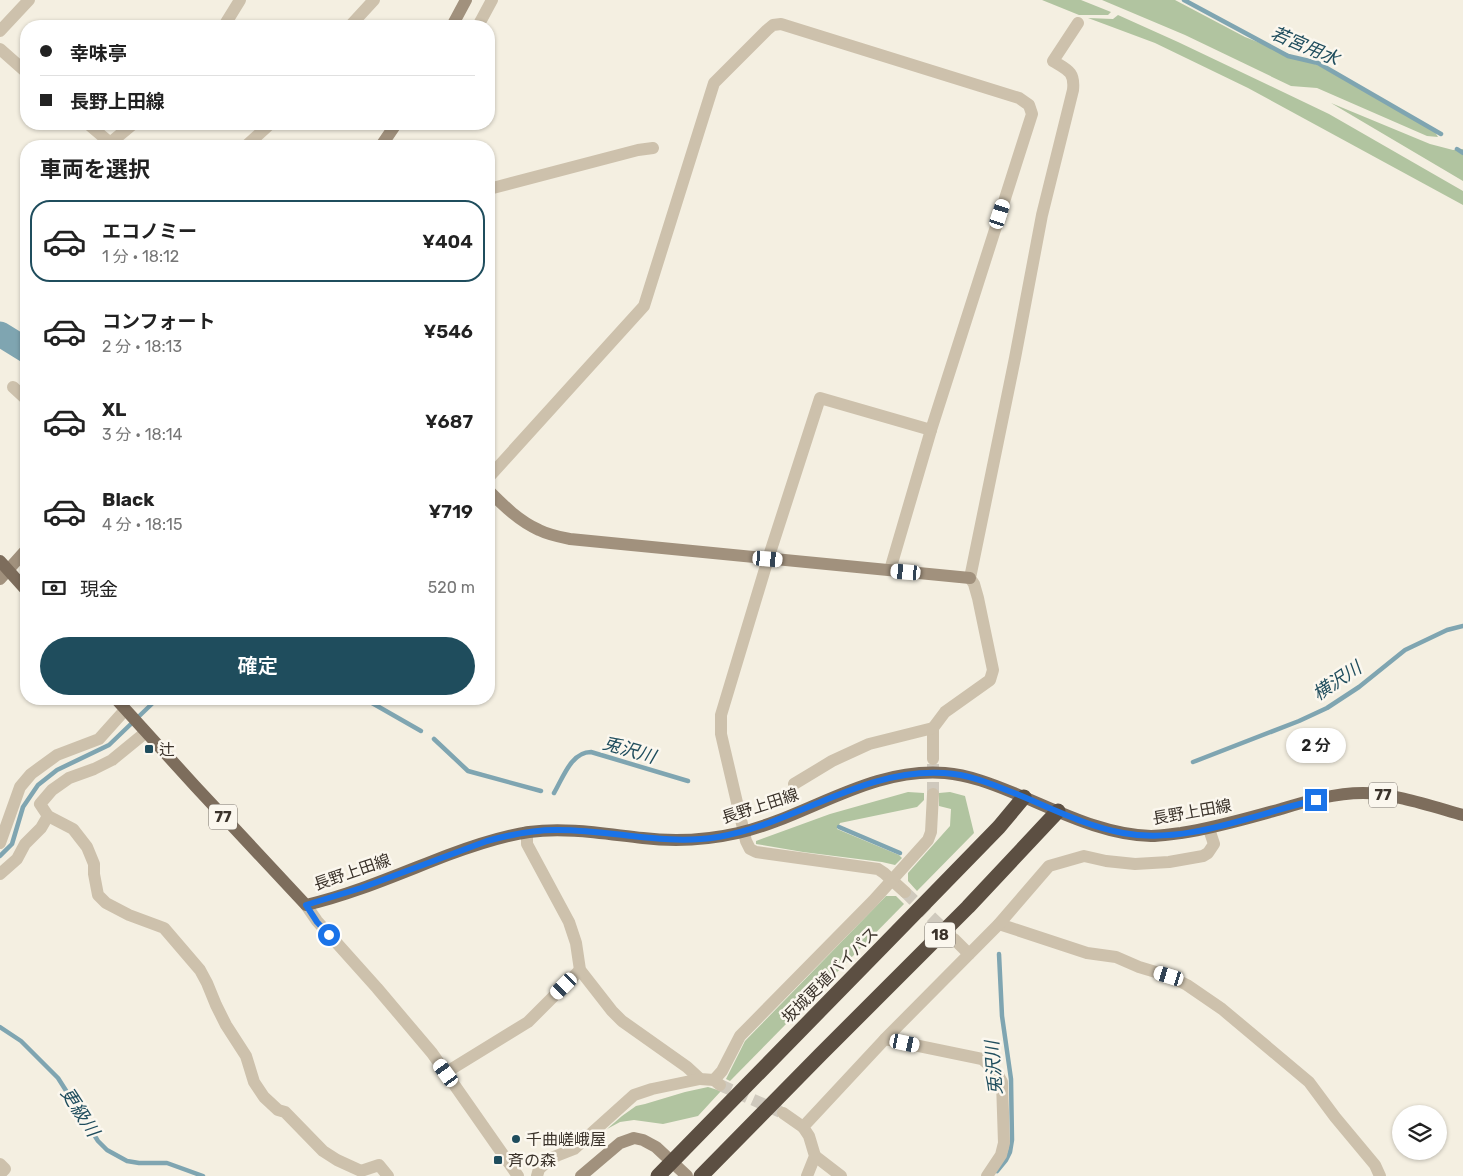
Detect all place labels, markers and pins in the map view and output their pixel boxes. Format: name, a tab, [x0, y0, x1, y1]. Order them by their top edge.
place label: 辻	[159, 740, 175, 759]
marker: 辻	[143, 743, 155, 755]
place label: 千曲嵯峨屋	[526, 1130, 606, 1149]
marker: 千曲嵯峨屋	[510, 1133, 522, 1145]
place label: 斉の森	[508, 1151, 556, 1170]
marker: 斉の森	[492, 1154, 504, 1166]

